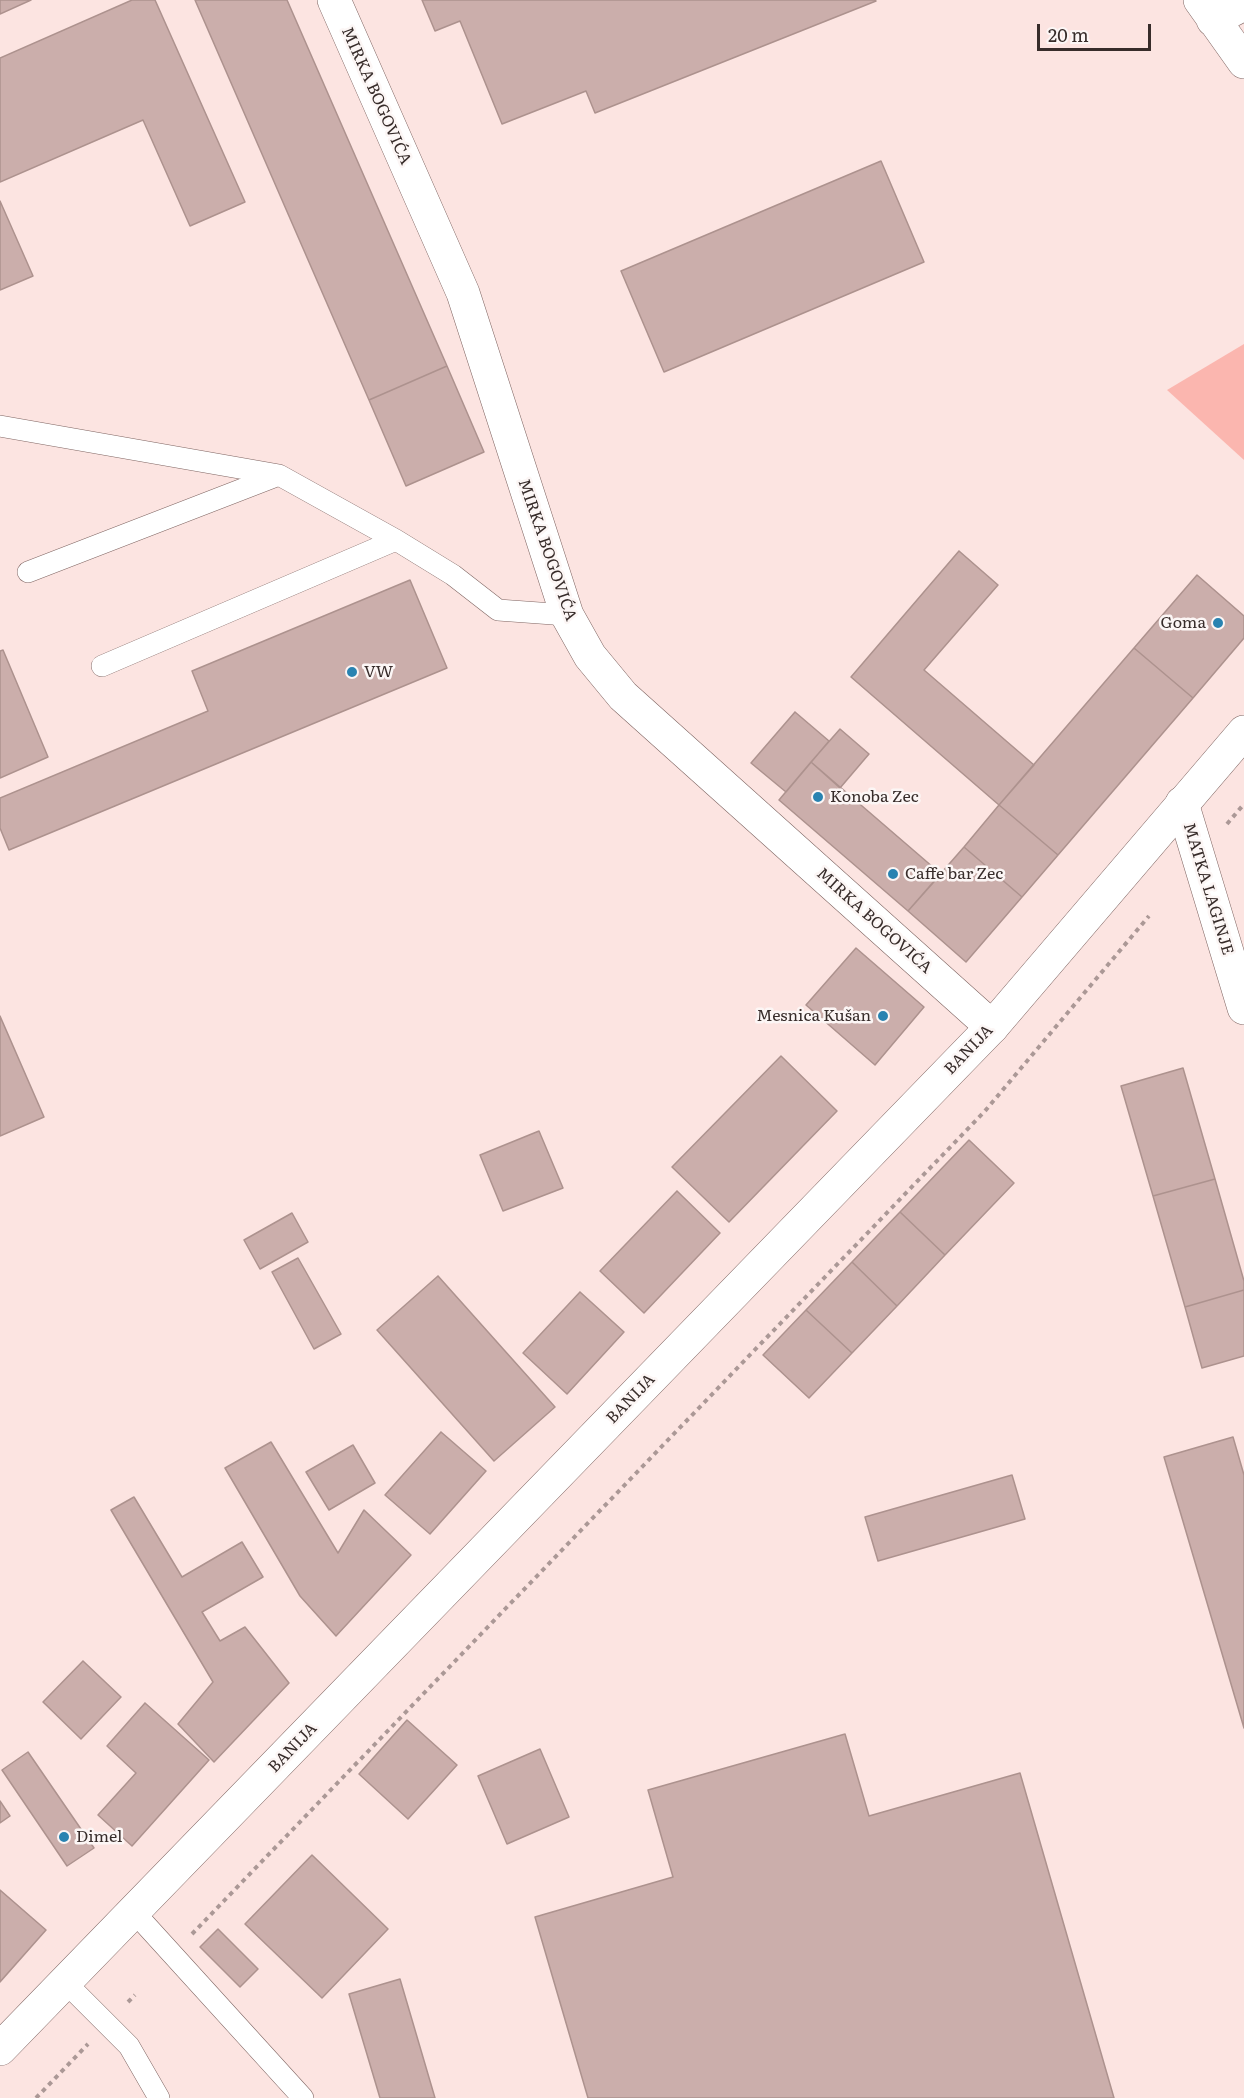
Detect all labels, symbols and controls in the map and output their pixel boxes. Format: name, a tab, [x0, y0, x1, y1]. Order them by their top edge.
scale bar	[1040, 12, 1154, 50]
text: 20 m	[1048, 21, 1089, 48]
street label: MIRKA BOGOVIĆA	[337, 24, 415, 168]
street label: MIRKA BOGOVIĆA	[514, 477, 580, 623]
place label: Goma	[1161, 613, 1206, 633]
marker: Goma	[1211, 616, 1225, 630]
place label: VW	[364, 662, 393, 682]
marker: VW	[345, 665, 359, 679]
place label: Konoba Zec	[830, 787, 919, 807]
marker: Konoba Zec	[811, 790, 825, 804]
street label: MATKA LAGINJE	[1179, 821, 1237, 957]
street label: MIRKA BOGOVIĆA	[812, 864, 936, 978]
place label: Caffe bar Zec	[905, 864, 1003, 884]
marker: Caffe bar Zec	[886, 867, 900, 881]
place label: Mesnica Kušan	[756, 1006, 871, 1026]
marker: Mesnica Kušan	[876, 1009, 890, 1023]
street label: BANIJA	[941, 1021, 997, 1079]
street label: BANIJA	[603, 1370, 659, 1428]
street label: BANIJA	[265, 1719, 321, 1777]
place label: Dimel	[76, 1827, 122, 1847]
marker: Dimel	[57, 1830, 71, 1844]

